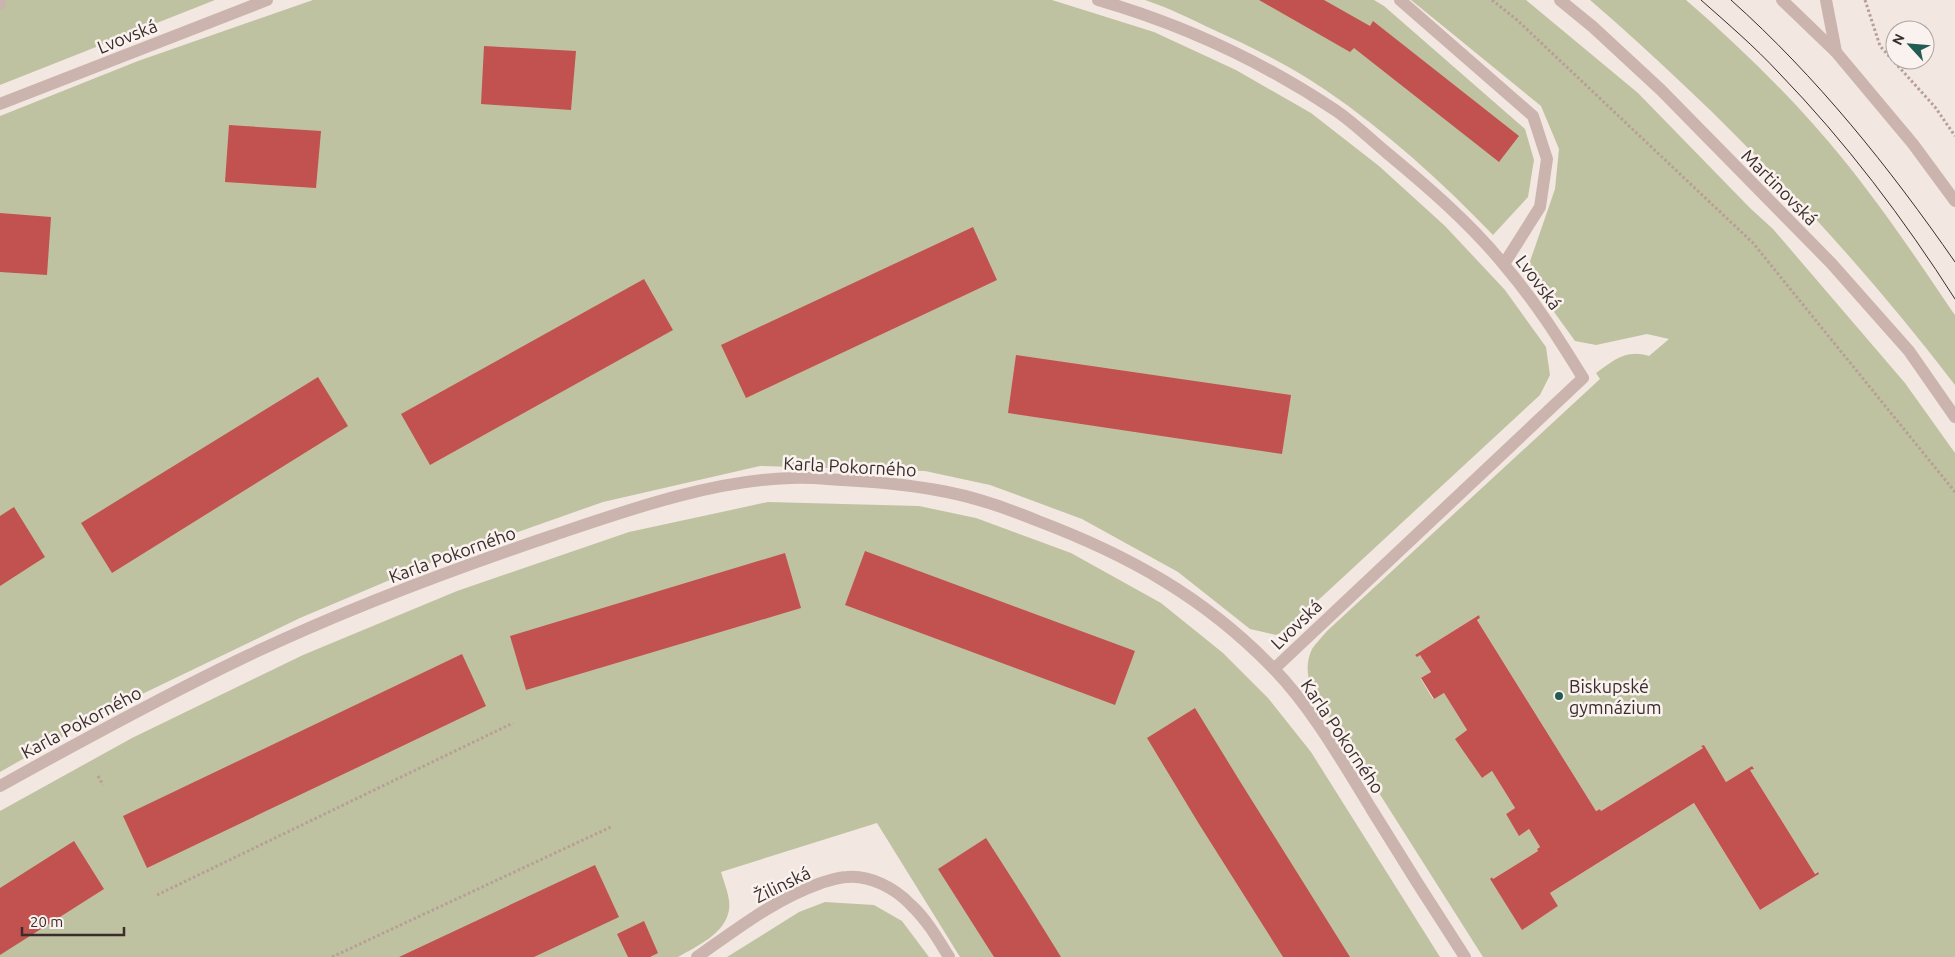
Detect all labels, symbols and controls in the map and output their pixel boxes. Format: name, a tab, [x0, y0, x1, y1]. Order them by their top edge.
street label: Lvovská	[94, 15, 160, 57]
north arrow	[1885, 20, 1935, 70]
text: N	[1889, 31, 1908, 48]
street label: Martinovská	[1738, 145, 1822, 229]
street label: Lvovská	[1512, 251, 1566, 313]
street label: Karla Pokorného	[783, 453, 917, 479]
street label: Karla Pokorného	[386, 522, 518, 586]
street label: Lvovská	[1266, 595, 1326, 653]
street label: Karla Pokorného	[1297, 675, 1389, 797]
place label: Biskupské gymnázium	[1569, 676, 1662, 717]
street label: Karla Pokorného	[17, 682, 145, 762]
marker: Biskupské gymnázium	[1553, 690, 1565, 702]
street label: Žilinská	[750, 861, 813, 906]
scale bar	[22, 904, 125, 936]
text: 20 m	[30, 913, 63, 930]

